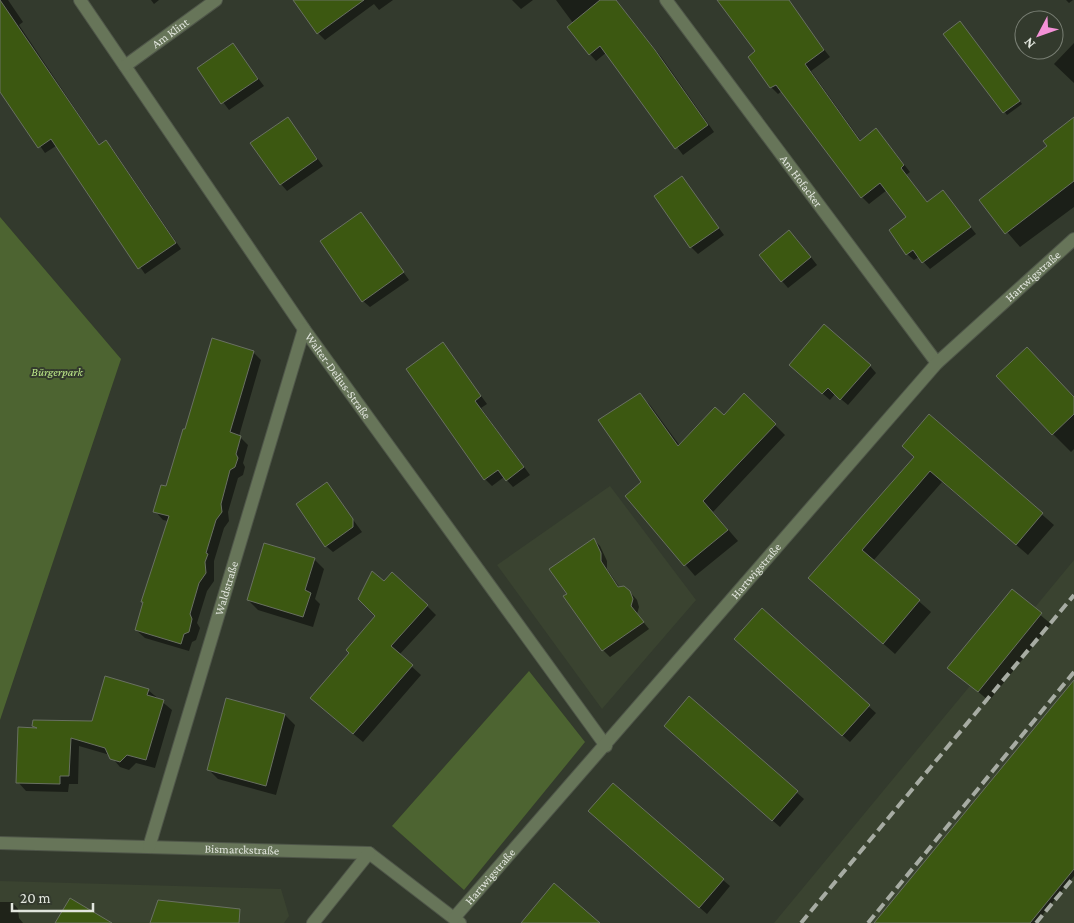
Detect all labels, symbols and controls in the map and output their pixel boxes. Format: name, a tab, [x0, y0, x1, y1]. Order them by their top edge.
north arrow	[1014, 10, 1064, 60]
street label: Am Klint	[149, 14, 192, 51]
text: N	[1020, 34, 1038, 52]
street label: Am Hofacker	[777, 152, 826, 211]
street label: Hartwigstraße	[1002, 248, 1063, 305]
street label: Walter-Delius-Straße	[302, 330, 374, 422]
park label: Bürgerpark	[31, 365, 83, 379]
street label: Hartwigstraße	[728, 540, 784, 602]
street label: Waldstraße	[212, 560, 241, 617]
street label: Bismarckstraße	[204, 842, 279, 858]
street label: Hartwigstraße	[462, 846, 518, 907]
scale bar	[12, 880, 94, 912]
text: 20 m	[20, 890, 51, 906]

